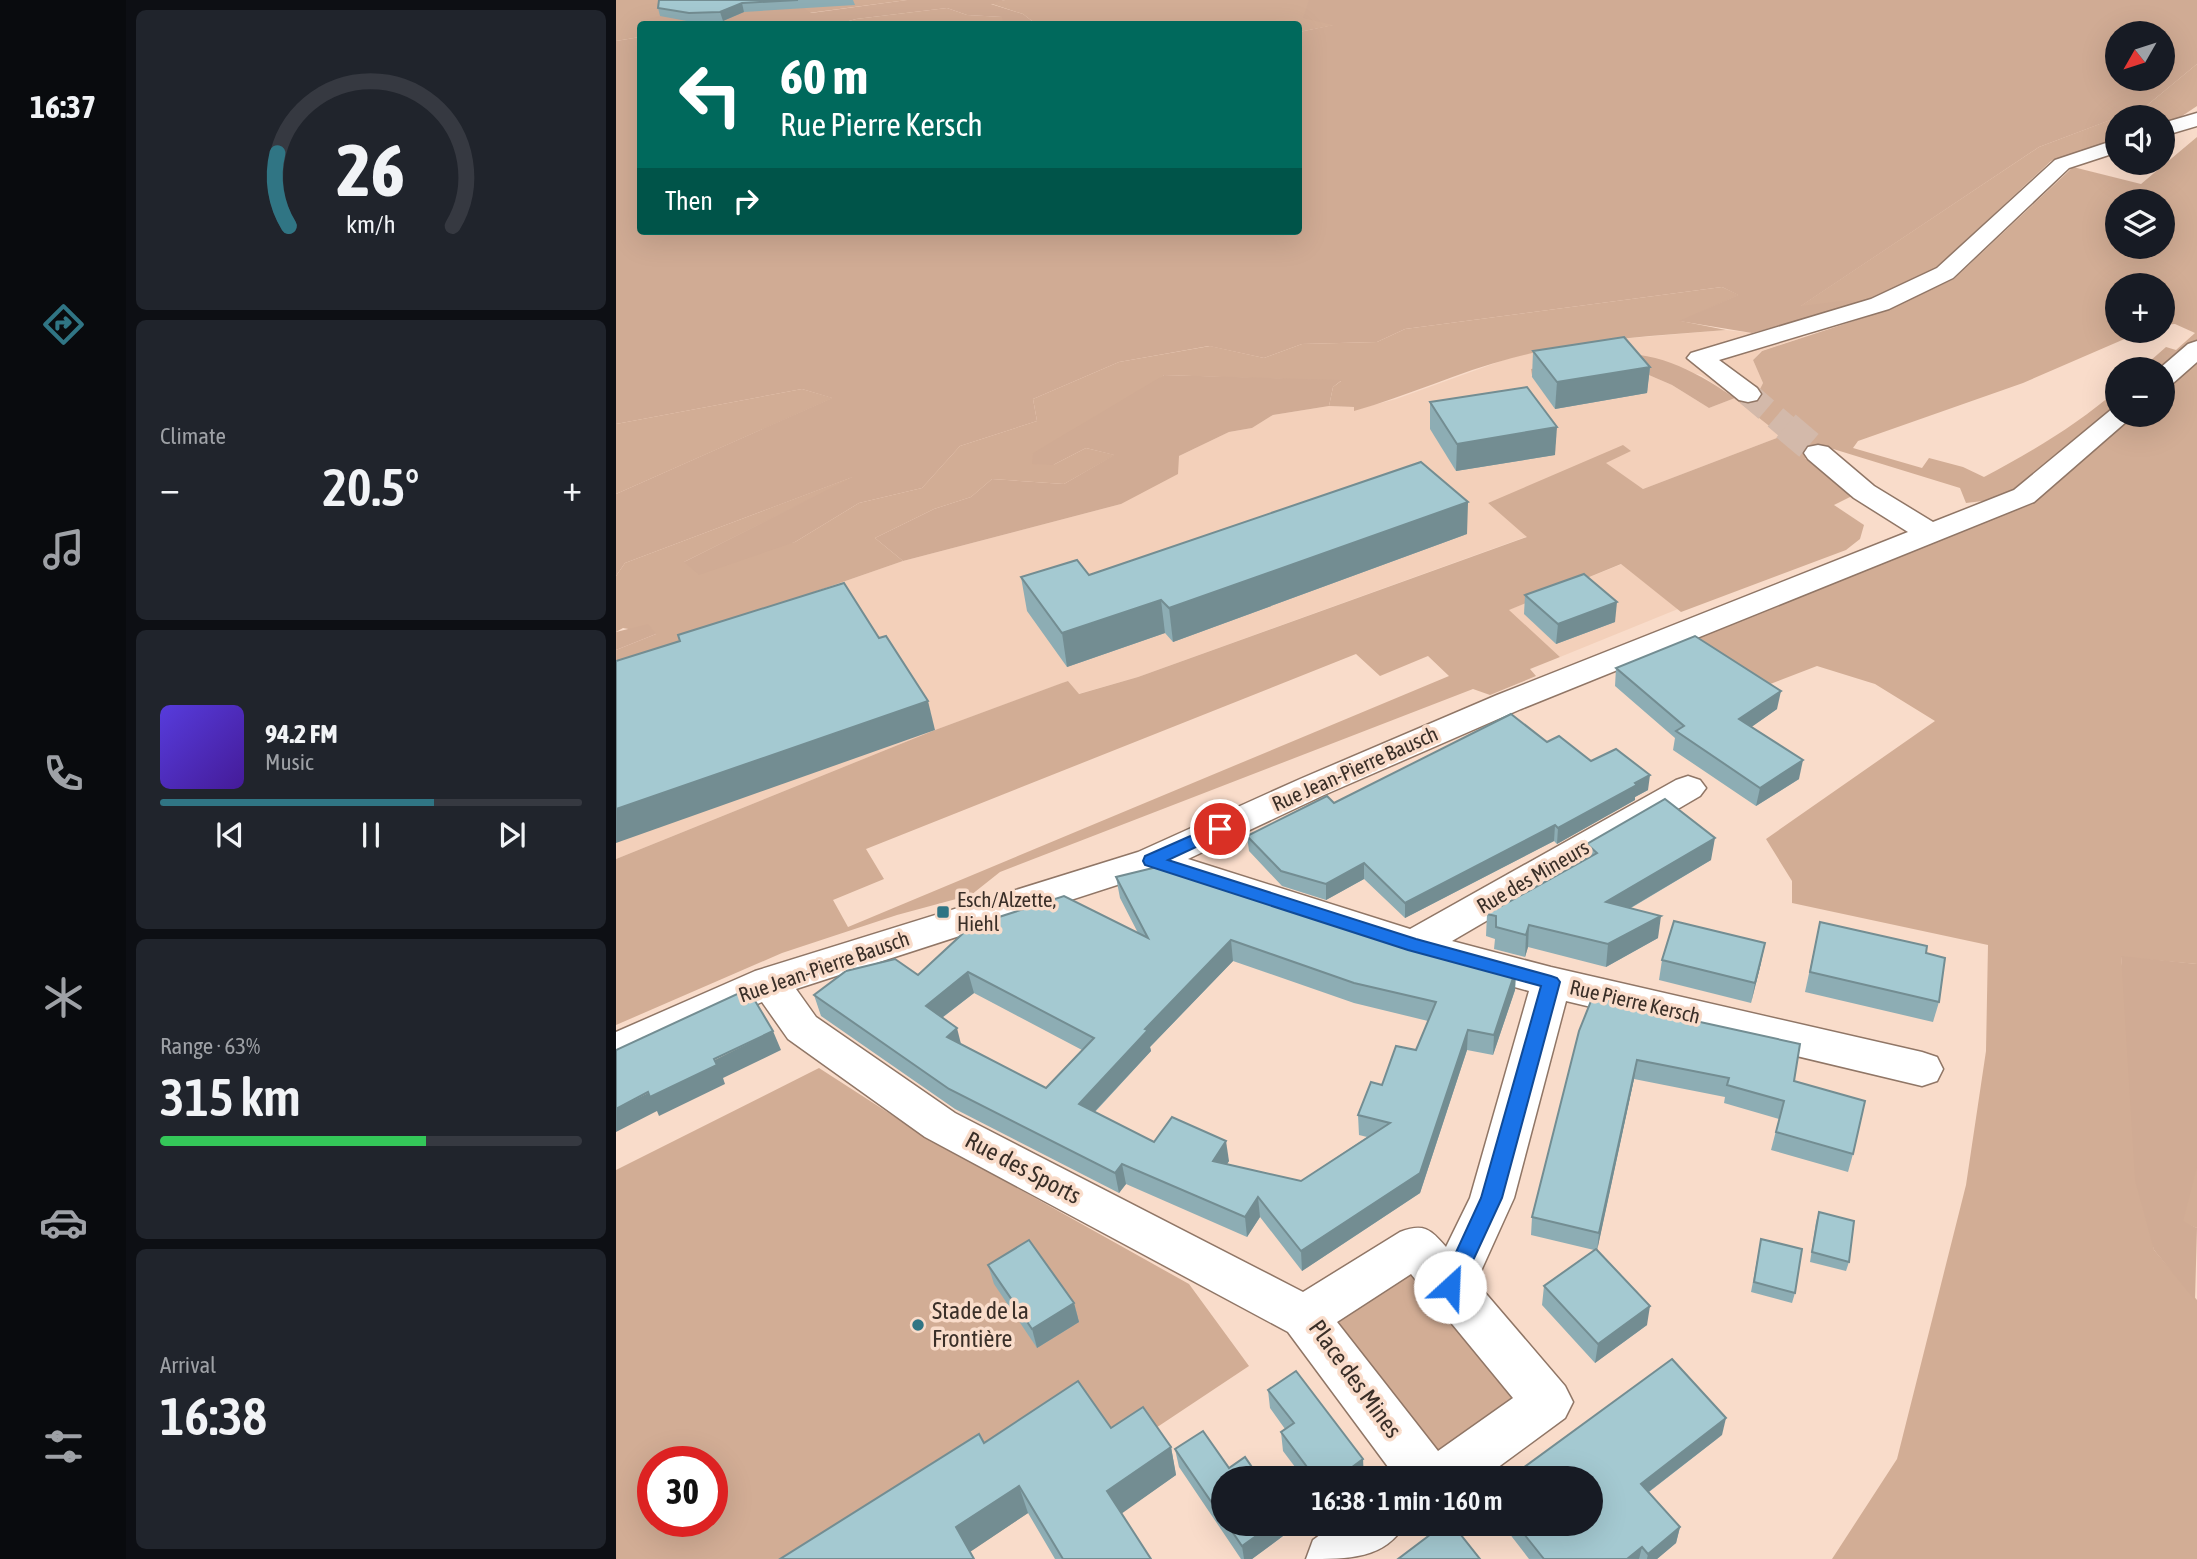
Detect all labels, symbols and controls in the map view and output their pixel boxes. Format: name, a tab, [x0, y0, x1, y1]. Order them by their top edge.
north arrow	[2105, 21, 2175, 91]
map controls	[2105, 21, 2175, 427]
text: 60 m	[780, 48, 868, 104]
icon: left	[665, 49, 756, 140]
text: 16:37	[30, 88, 96, 125]
button: sound	[2105, 105, 2175, 175]
text: Rue Pierre Kersch	[780, 106, 983, 143]
text: 26	[337, 128, 405, 211]
icon: right	[727, 182, 765, 220]
text: Then	[665, 186, 713, 216]
button: layers	[2105, 189, 2175, 259]
text: km/h	[346, 210, 396, 238]
button: +	[2105, 273, 2175, 343]
icon: directions	[39, 300, 88, 349]
button: −	[2105, 357, 2175, 427]
text: Climate	[160, 423, 226, 449]
text: 20.5°	[323, 457, 419, 517]
text: −	[160, 466, 180, 509]
text: +	[562, 466, 582, 509]
icon: music	[39, 525, 88, 574]
text: 94.2 FM	[265, 719, 338, 749]
street label: Rue Jean-Pierre Bausch	[1268, 721, 1441, 815]
icon: phone	[39, 749, 88, 798]
text: Music	[265, 749, 313, 775]
pin	[1190, 799, 1250, 859]
icon: arrive	[1201, 810, 1239, 848]
icon: previous	[211, 816, 249, 854]
icon: pause	[352, 816, 390, 854]
icon: next	[493, 816, 531, 854]
street label: Rue des Mineurs	[1472, 834, 1593, 918]
place label: Esch/Alzette, Hiehl	[957, 887, 1056, 935]
marker: Esch/Alzette, Hiehl	[935, 904, 951, 920]
street label: Rue Jean-Pierre Bausch	[735, 926, 912, 1007]
icon: climate	[39, 973, 88, 1022]
street label: Rue Pierre Kersch	[1568, 974, 1703, 1028]
text: Range · 63%	[160, 1033, 260, 1059]
text: 315 km	[160, 1067, 301, 1127]
street label: Rue des Sports	[961, 1126, 1086, 1209]
icon: car	[39, 1198, 88, 1247]
position arrow	[1413, 1250, 1487, 1324]
place label: Stade de la Frontière	[932, 1297, 1029, 1352]
street label: Place des Mines	[1304, 1315, 1407, 1443]
marker: Stade de la Frontière	[910, 1317, 926, 1333]
text: Arrival	[160, 1352, 216, 1378]
text: 16:38	[160, 1386, 267, 1446]
icon: filters	[39, 1422, 88, 1471]
speed limit sign: 30	[637, 1446, 728, 1537]
text: 16:38 · 1 min · 160 m	[1312, 1486, 1502, 1516]

